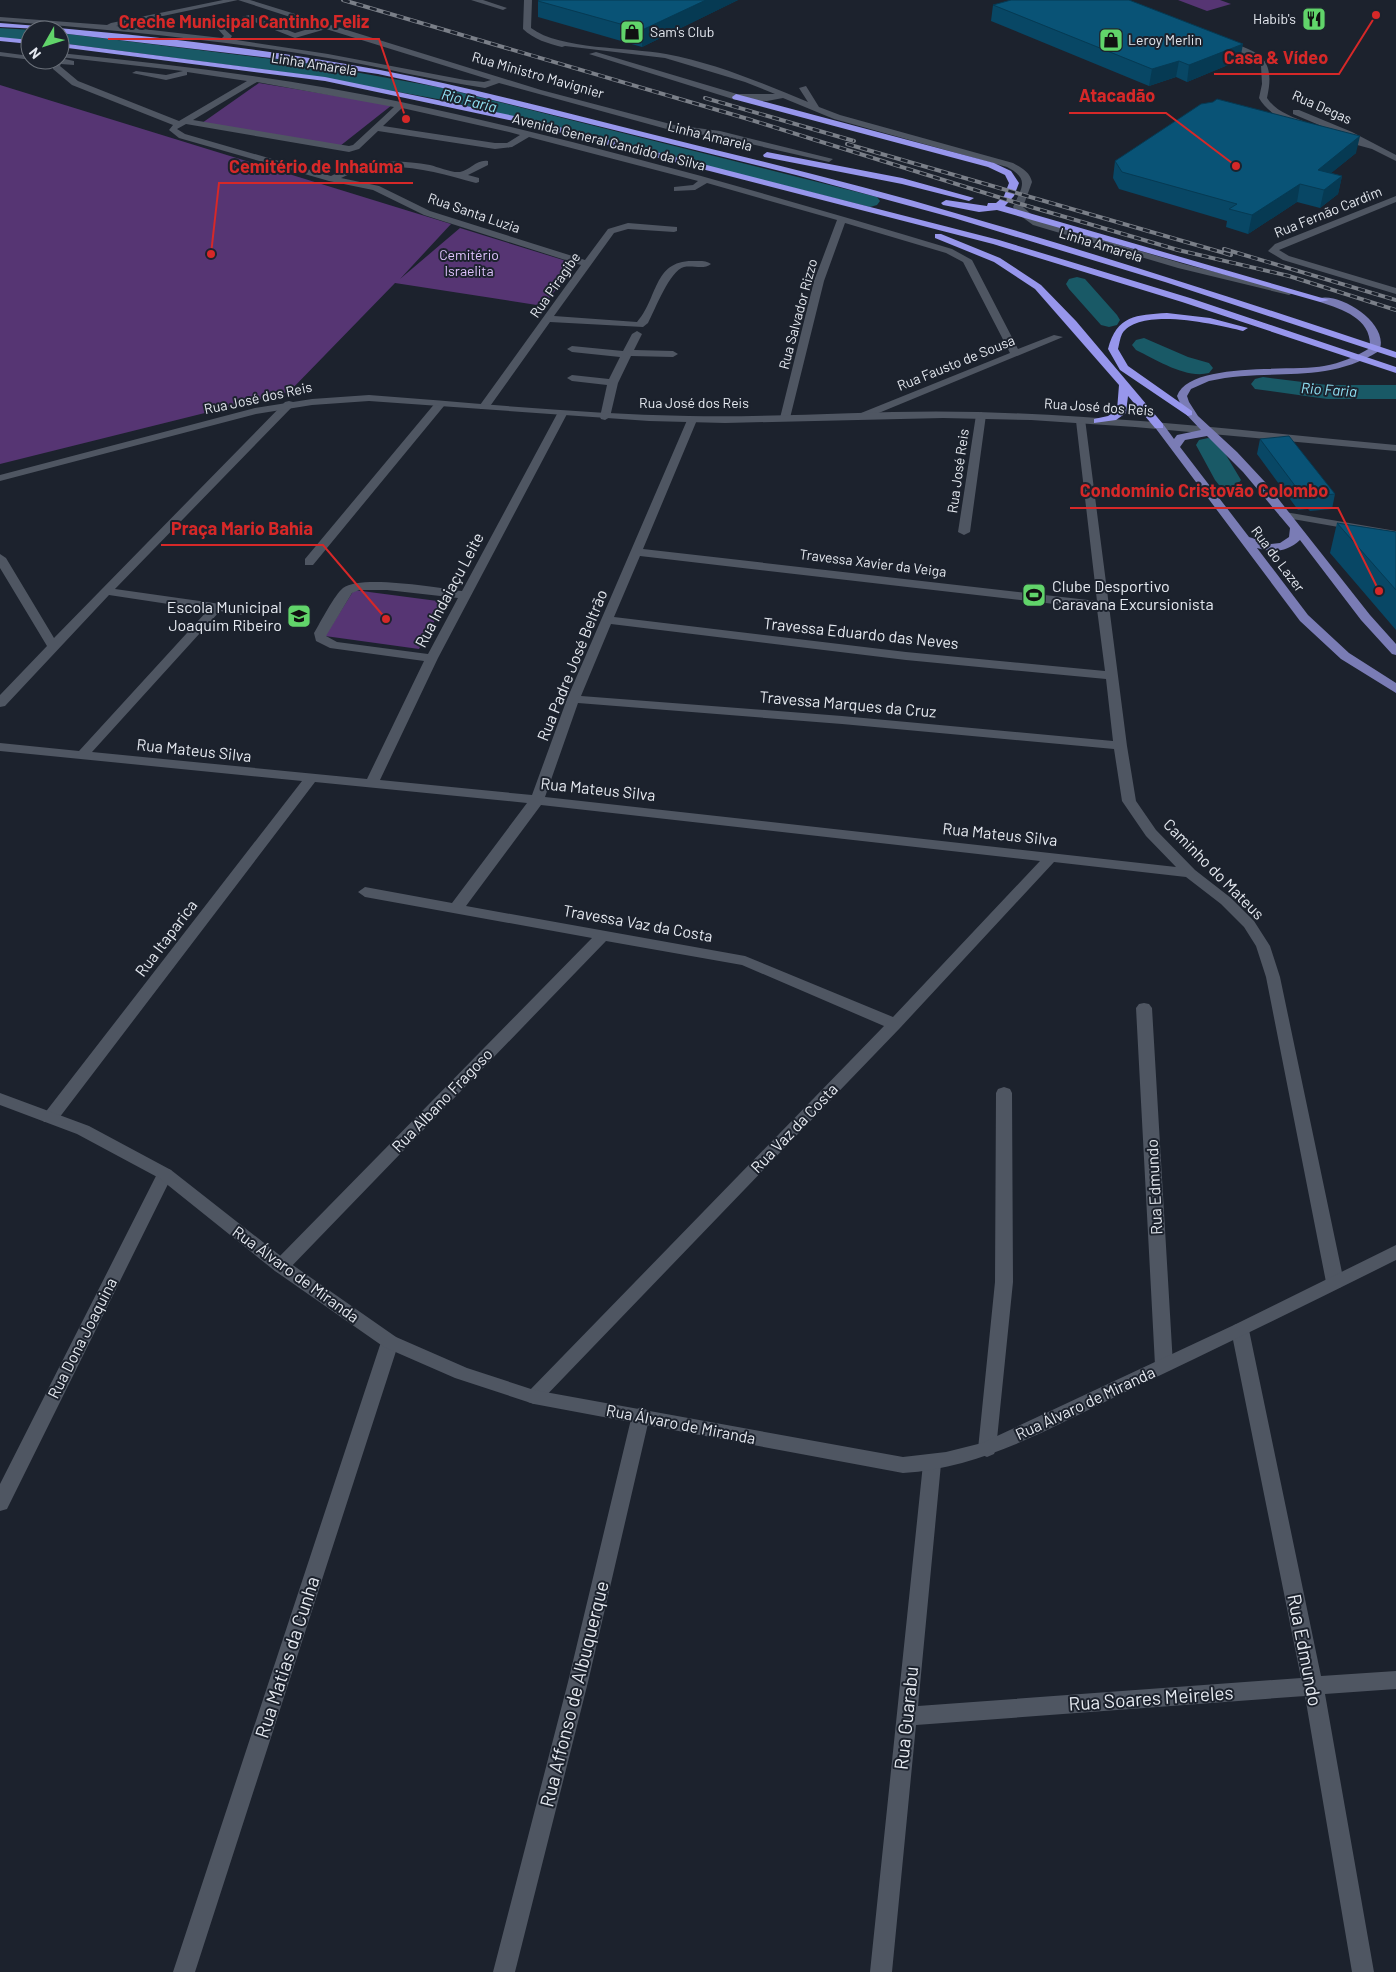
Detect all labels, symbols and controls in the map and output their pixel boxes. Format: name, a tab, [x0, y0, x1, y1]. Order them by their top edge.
callout: Creche Municipal Cantinho Feliz	[108, 6, 379, 39]
restaurant icon: Habib's	[1301, 6, 1327, 32]
text: Creche Municipal Cantinho Feliz	[119, 10, 369, 32]
place label: Habib's	[1253, 10, 1296, 27]
shop icon: Sam's Club	[619, 19, 645, 45]
north arrow	[20, 20, 70, 70]
place label: Sam's Club	[650, 23, 714, 40]
shop icon: Leroy Merlin	[1098, 27, 1124, 53]
place label: Leroy Merlin	[1128, 31, 1202, 48]
callout: Casa & Vídeo	[1214, 41, 1339, 74]
text: N	[25, 45, 44, 62]
text: Casa & Vídeo	[1224, 46, 1328, 68]
street label: Linha Amarela	[270, 48, 358, 79]
street label: Rua Ministro Mavignier	[470, 48, 606, 101]
callout: Atacadão	[1069, 80, 1166, 113]
water label: Rio Faria	[440, 84, 499, 116]
text: Atacadão	[1079, 84, 1155, 106]
street label: Rua Degas	[1290, 86, 1355, 127]
street label: Avenida General Candido da Silva	[511, 109, 707, 174]
street label: Linha Amarela	[666, 117, 754, 154]
callout: Cemitério de Inhaúma	[219, 150, 413, 183]
text: Cemitério de Inhaúma	[229, 155, 403, 177]
street label: Rua Fernão Cardim	[1272, 182, 1384, 241]
street label: Rua Santa Luzia	[426, 189, 522, 236]
street label: Linha Amarela	[1057, 224, 1145, 265]
park label: Cemitério Israelita	[439, 246, 499, 279]
street label: Rua Piragibe	[526, 249, 583, 321]
street label: Rua Salvador Rizzo	[775, 257, 820, 371]
street label: Rua Fausto de Sousa	[895, 331, 1017, 394]
street label: Rua José dos Reis	[202, 378, 314, 417]
water label: Rio Faria	[1300, 378, 1358, 400]
street label: Rua José dos Reis	[639, 394, 749, 411]
street label: Rua José dos Reis	[1044, 394, 1155, 419]
street label: Rua José Reis	[943, 427, 972, 514]
callout: Condomínio Cristovão Colombo	[1070, 475, 1338, 508]
text: Condomínio Cristovão Colombo	[1080, 479, 1328, 501]
callout: Praça Mario Bahia	[161, 512, 323, 545]
text: Praça Mario Bahia	[171, 517, 313, 539]
street label: Rua do Lazer	[1248, 522, 1309, 595]
street label: Rua Indaiaçu Leite	[410, 529, 487, 651]
street label: Travessa Xavier da Veiga	[799, 545, 948, 580]
place label: Clube Desportivo Caravana Excursionista	[1052, 576, 1214, 613]
sports icon: Clube Desportivo Caravana Excursionista	[1021, 582, 1047, 608]
street label: Rua Padre José Beltrão	[532, 586, 611, 743]
place label: Escola Municipal Joaquim Ribeiro	[167, 597, 282, 634]
school or university icon: Escola Municipal Joaquim Ribeiro	[286, 603, 312, 629]
street label: Travessa Eduardo das Neves	[762, 613, 960, 652]
street label: Travessa Marques da Cruz	[759, 686, 937, 721]
street label: Rua Mateus Silva	[136, 734, 253, 765]
street label: Rua Mateus Silva	[540, 773, 657, 804]
street label: Caminho do Mateus	[1160, 814, 1269, 923]
street label: Rua Mateus Silva	[942, 818, 1059, 849]
street label: Rua Itaparica	[131, 896, 201, 980]
street label: Travessa Vaz da Costa	[562, 900, 714, 945]
street label: Rua Albano Fragoso	[387, 1044, 496, 1156]
street label: Rua Vaz da Costa	[746, 1079, 841, 1176]
street label: Rua Edmundo	[1142, 1139, 1165, 1235]
street label: Rua Álvaro de Miranda	[229, 1221, 363, 1326]
street label: Rua Dona Joaquina	[43, 1274, 120, 1401]
street label: Rua Álvaro de Miranda	[1012, 1362, 1158, 1443]
street label: Rua Álvaro de Miranda	[605, 1400, 757, 1447]
street label: Rua Matias da Cunha	[250, 1573, 324, 1741]
street label: Rua Affonso de Albuquerque	[534, 1578, 613, 1809]
street label: Rua Edmundo	[1283, 1592, 1328, 1708]
street label: Rua Guarabu	[889, 1665, 922, 1771]
street label: Rua Soares Meireles	[1068, 1680, 1234, 1715]

